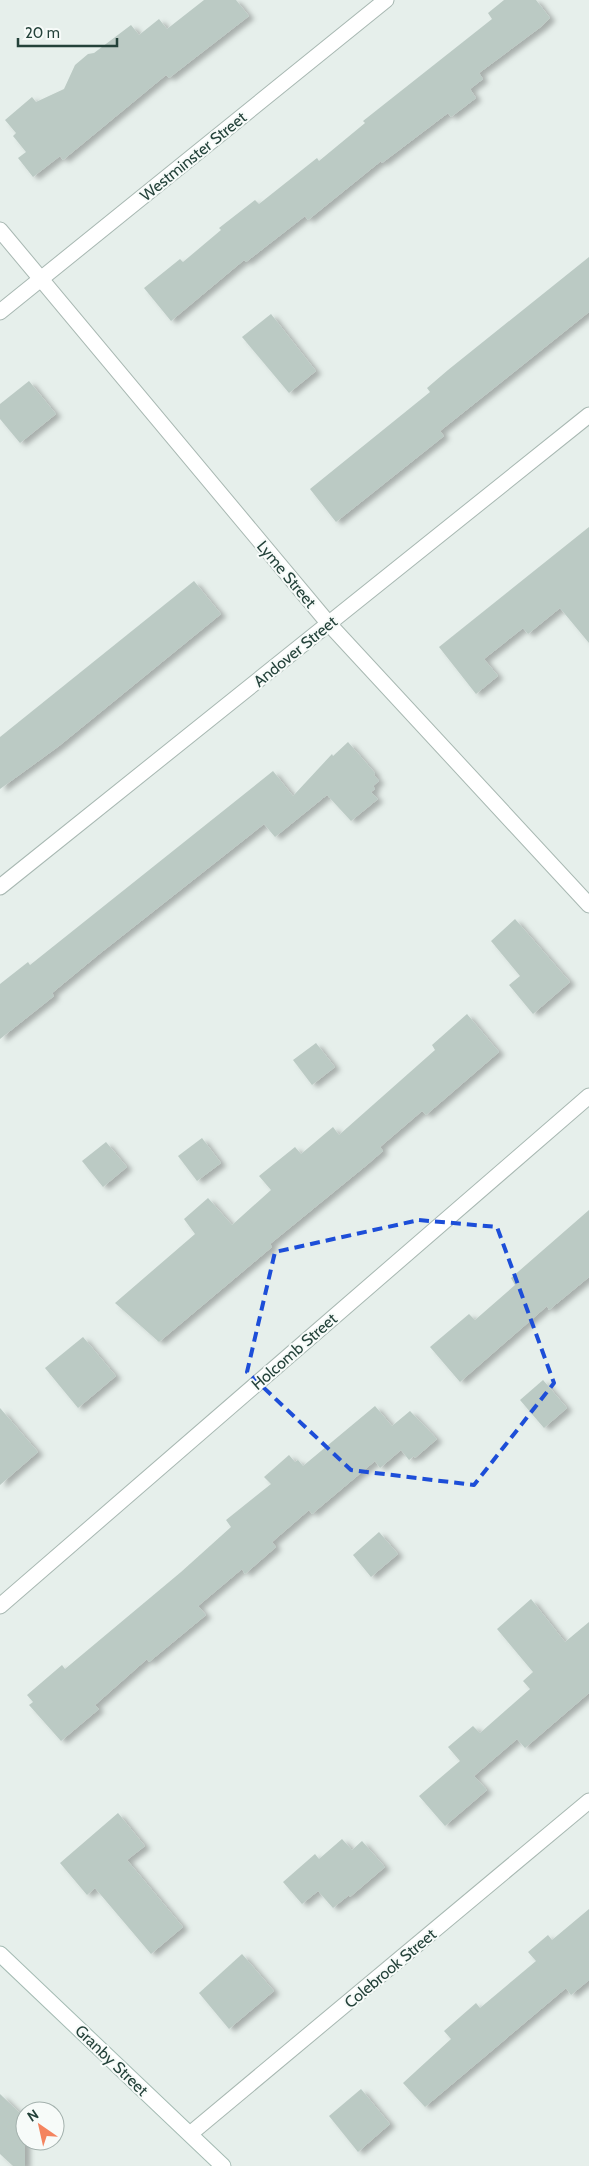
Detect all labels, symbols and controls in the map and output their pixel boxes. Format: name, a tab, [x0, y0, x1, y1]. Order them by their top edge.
scale bar	[18, 15, 116, 47]
text: 20 m	[25, 24, 60, 42]
street label: Westminster Street	[136, 107, 251, 205]
street label: Lyme Street	[253, 537, 321, 612]
street label: Andover Street	[250, 612, 341, 691]
street label: Holcomb Street	[248, 1309, 341, 1394]
street label: Colebrook Street	[341, 1924, 440, 2012]
street label: Granby Street	[71, 2021, 152, 2100]
north arrow	[15, 2101, 65, 2151]
text: N	[24, 2105, 42, 2125]

